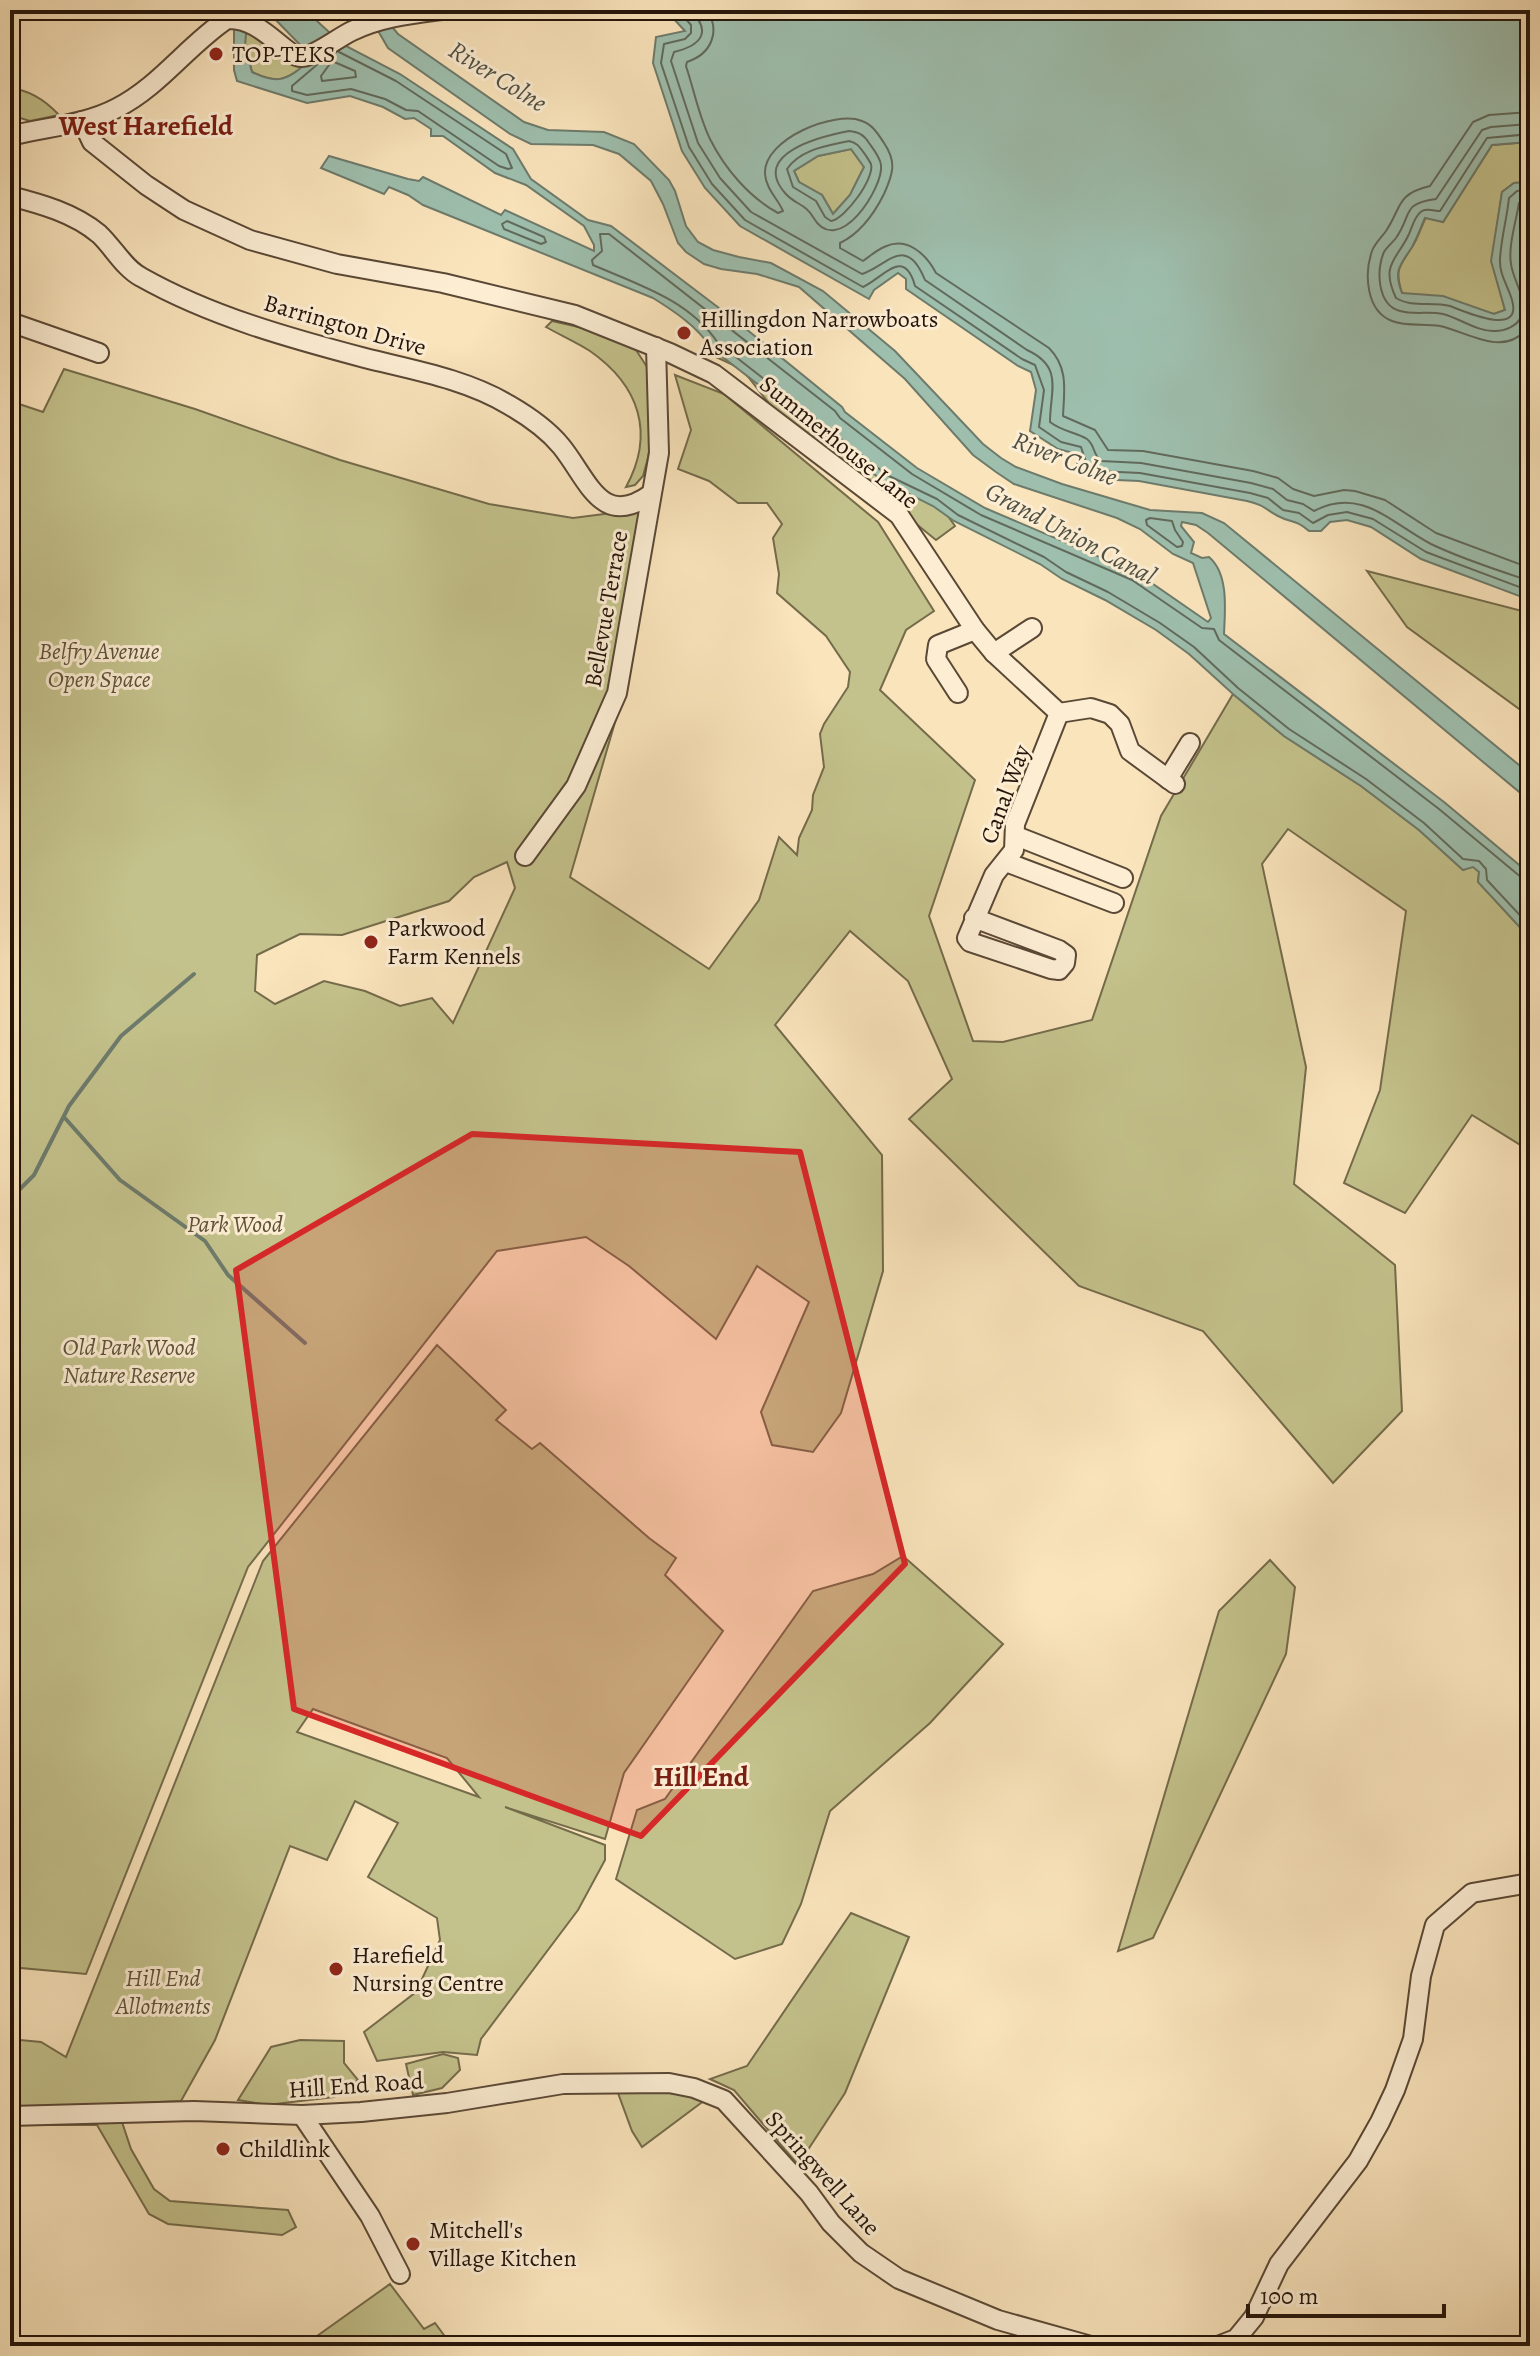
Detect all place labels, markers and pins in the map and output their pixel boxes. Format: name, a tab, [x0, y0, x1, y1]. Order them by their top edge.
place label: TOP-TEKS	[232, 38, 336, 70]
marker: TOP-TEKS	[207, 45, 225, 63]
place label: Hillingdon Narrowboats Association	[699, 303, 939, 363]
marker: Hillingdon Narrowboats Association	[675, 324, 693, 342]
place label: Parkwood Farm Kennels	[387, 912, 521, 972]
marker: Parkwood Farm Kennels	[362, 933, 380, 951]
place label: Harefield Nursing Centre	[352, 1939, 504, 1999]
marker: Harefield Nursing Centre	[327, 1960, 345, 1978]
place label: Childlink	[239, 2133, 330, 2165]
marker: Childlink	[214, 2140, 232, 2158]
place label: Mitchell's Village Kitchen	[428, 2214, 577, 2274]
marker: Mitchell's Village Kitchen	[404, 2235, 422, 2253]

